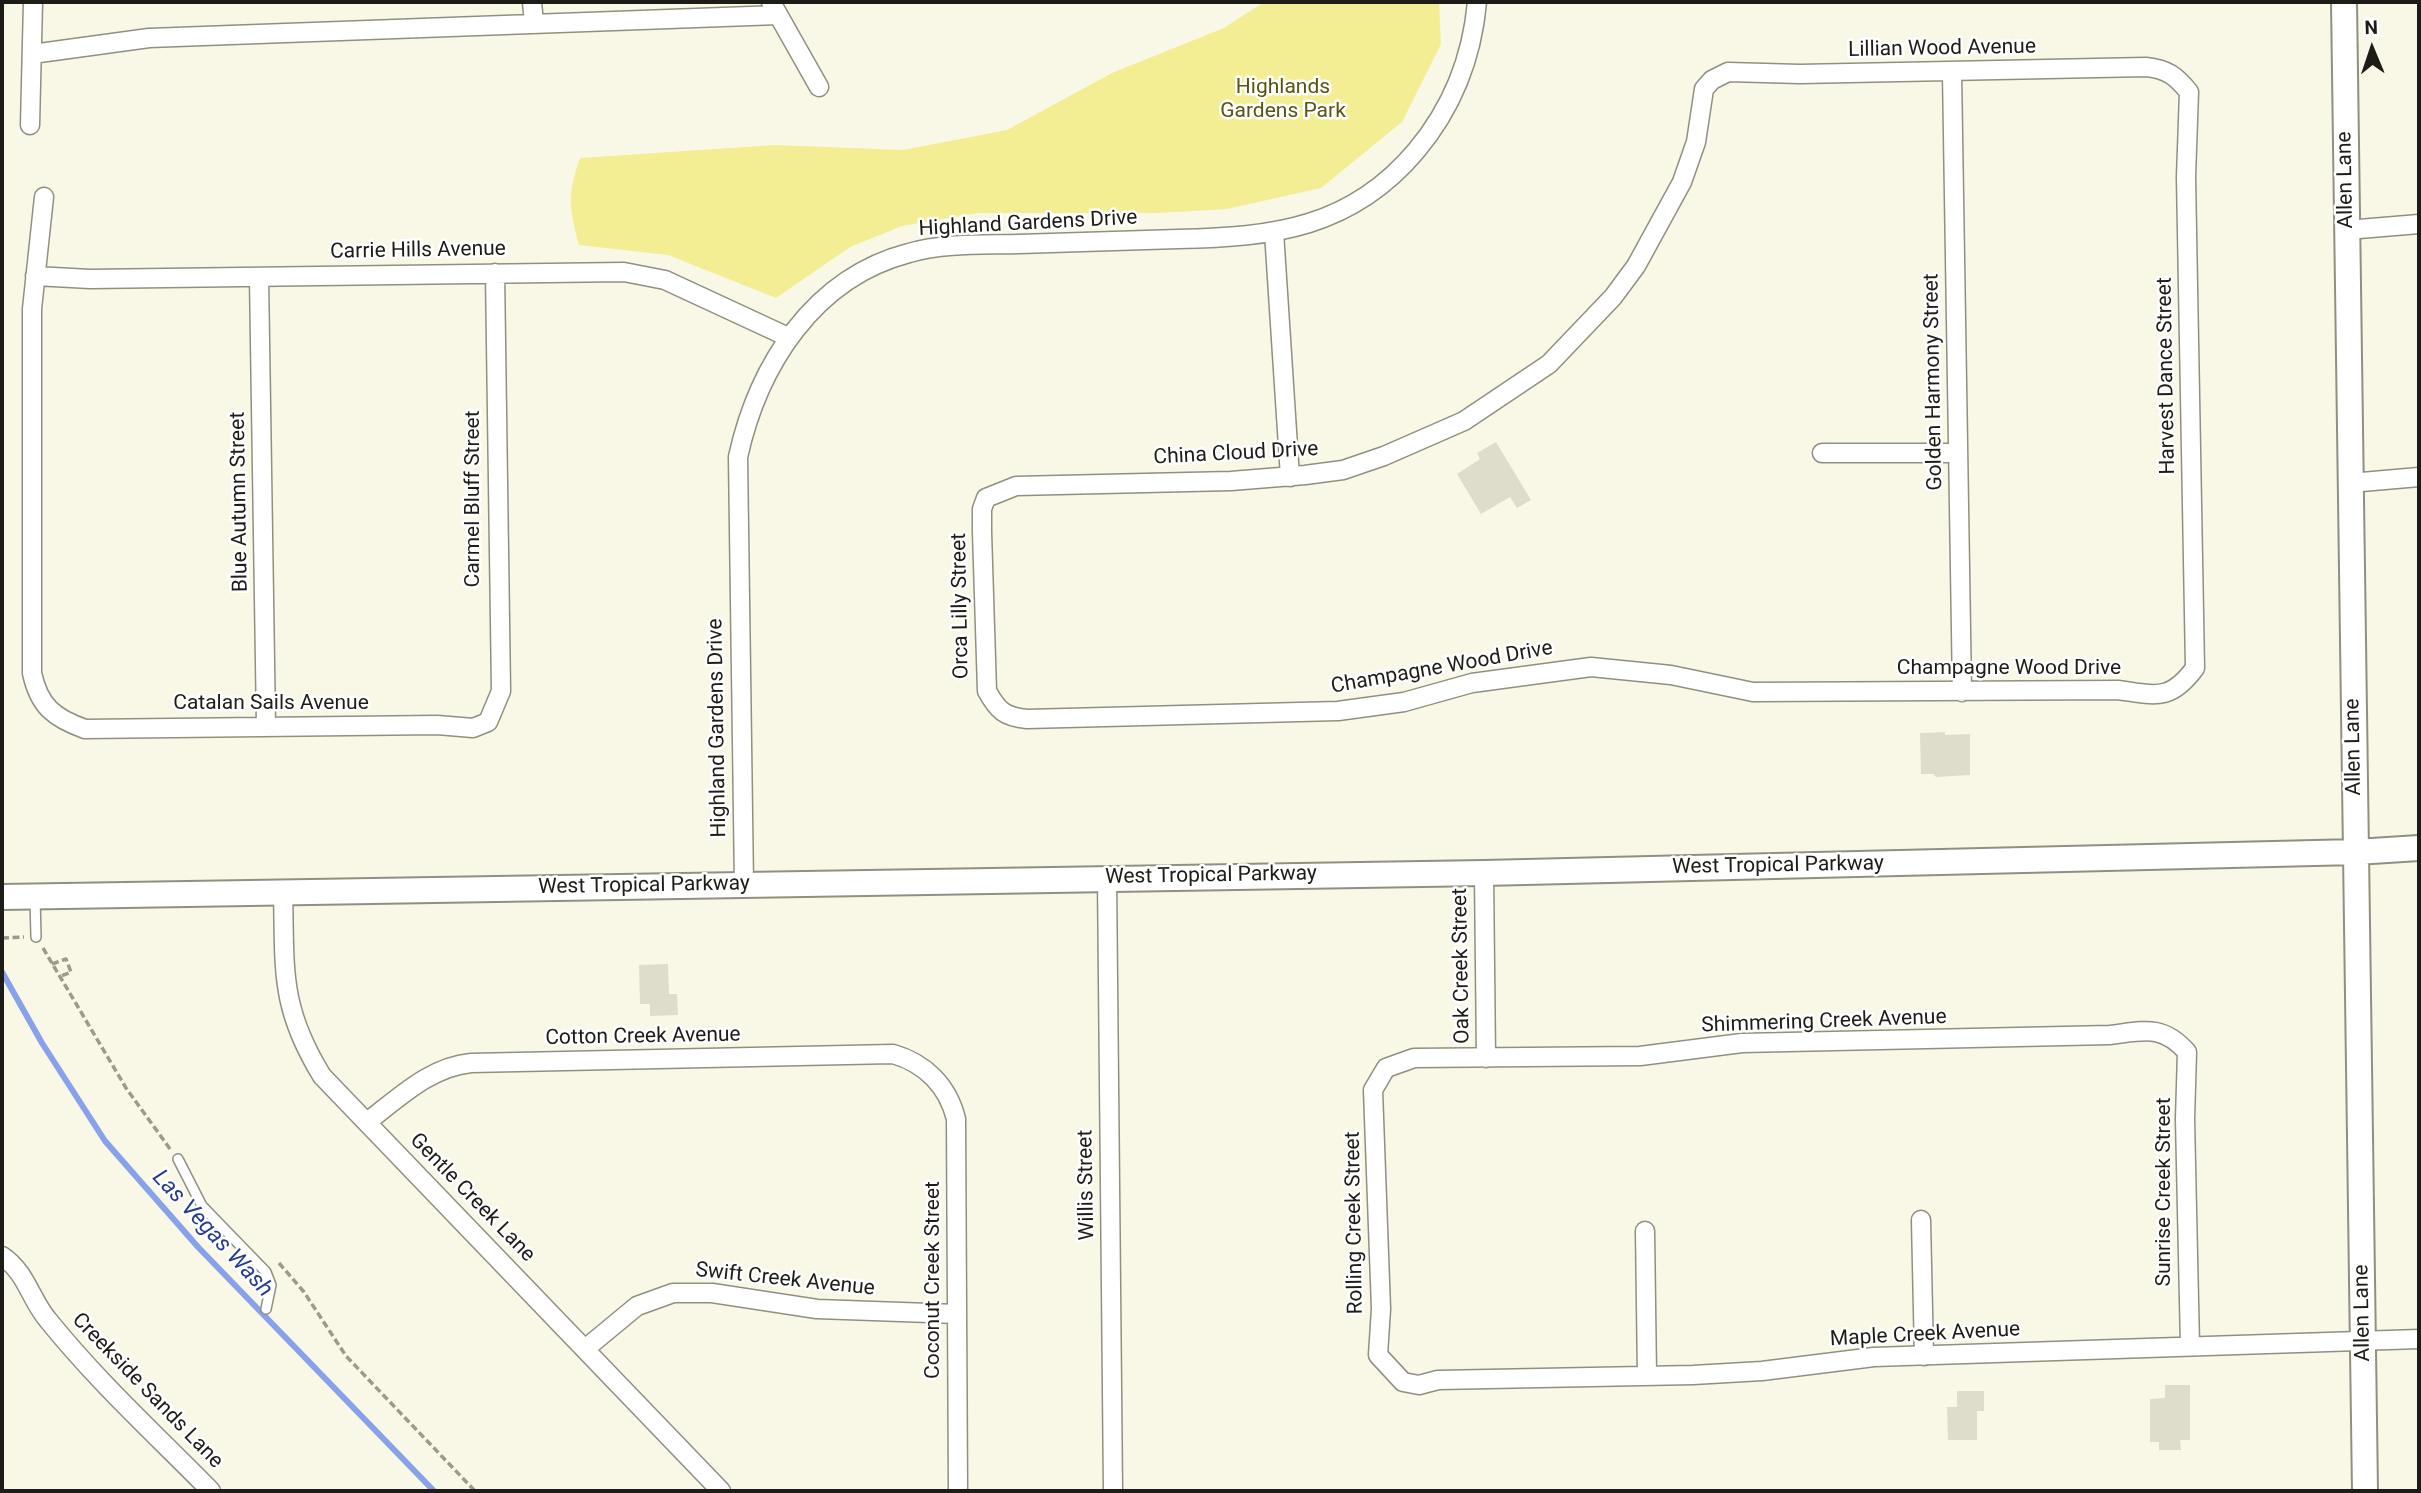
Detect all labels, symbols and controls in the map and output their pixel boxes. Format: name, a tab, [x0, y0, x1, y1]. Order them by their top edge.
north arrow	[2337, 14, 2407, 84]
text: N	[2364, 16, 2378, 39]
street label: Lillian Wood Avenue	[1848, 35, 2036, 63]
park label: Highlands Gardens Park	[1220, 75, 1346, 125]
street label: Allen Lane	[2333, 131, 2359, 229]
street label: Highland Gardens Drive	[918, 206, 1138, 242]
street label: Carrie Hills Avenue	[330, 237, 506, 265]
street label: Golden Harmony Street	[1920, 273, 1948, 491]
street label: Harvest Dance Street	[2153, 277, 2181, 475]
street label: Carmel Bluff Street	[461, 410, 487, 588]
street label: Blue Autumn Street	[226, 412, 254, 592]
street label: China Cloud Drive	[1153, 437, 1319, 471]
street label: Orca Lilly Street	[947, 533, 975, 679]
street label: Highland Gardens Drive	[703, 618, 733, 838]
street label: Champagne Wood Drive	[1329, 636, 1555, 700]
street label: Champagne Wood Drive	[1897, 656, 2121, 682]
street label: Catalan Sails Avenue	[173, 691, 369, 717]
street label: Allen Lane	[2341, 698, 2367, 796]
street label: West Tropical Parkway	[1672, 852, 1884, 880]
street label: West Tropical Parkway	[1105, 862, 1317, 890]
street label: West Tropical Parkway	[538, 872, 750, 900]
street label: Oak Creek Street	[1448, 888, 1476, 1044]
street label: Shimmering Creek Avenue	[1701, 1005, 1947, 1039]
street label: Cotton Creek Avenue	[545, 1023, 741, 1051]
street label: Sunrise Creek Street	[2152, 1097, 2178, 1287]
street label: Gentle Creek Lane	[404, 1128, 540, 1268]
street label: Willis Street	[1073, 1130, 1101, 1240]
street label: Rolling Creek Street	[1341, 1131, 1369, 1315]
water label: Las Vegas Wash	[146, 1165, 278, 1303]
street label: Coconut Creek Street	[921, 1181, 947, 1379]
street label: Swift Creek Avenue	[694, 1258, 876, 1302]
street label: Allen Lane	[2350, 1264, 2376, 1362]
street label: Creekside Sands Lane	[66, 1308, 228, 1474]
street label: Maple Creek Avenue	[1829, 1317, 2021, 1353]

